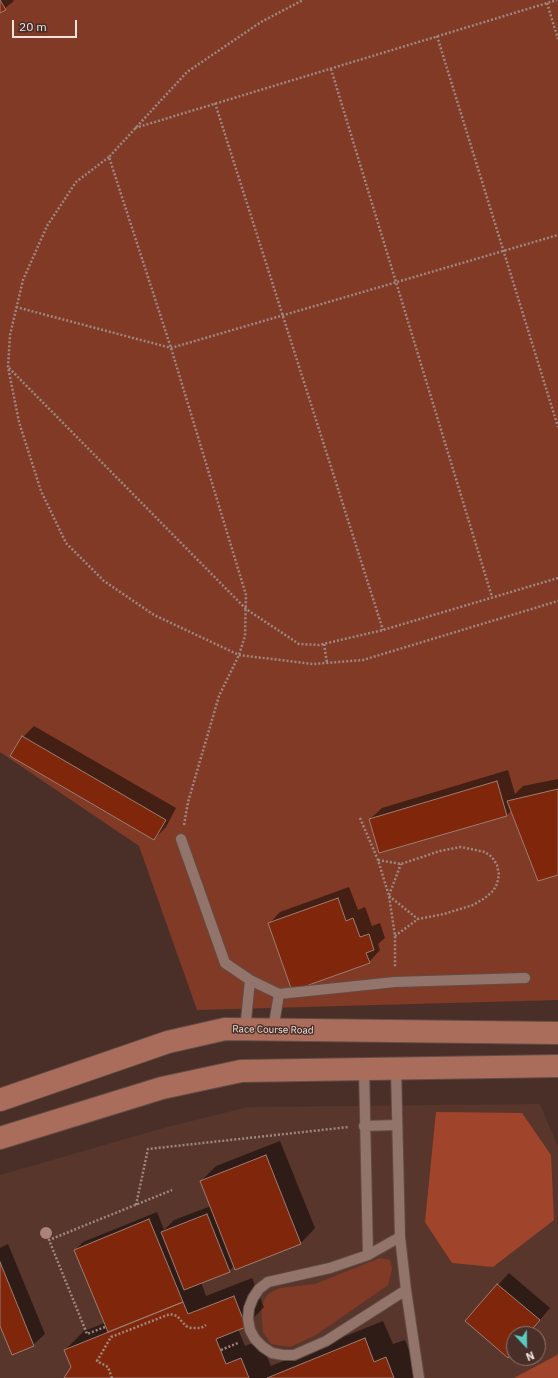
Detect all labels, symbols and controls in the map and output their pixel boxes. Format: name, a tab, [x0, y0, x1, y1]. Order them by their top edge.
scale bar	[14, 12, 79, 38]
text: 20 m	[19, 19, 47, 34]
street label: Race Course Road	[232, 1023, 314, 1037]
north arrow	[506, 1326, 546, 1366]
text: N	[524, 1348, 536, 1364]

